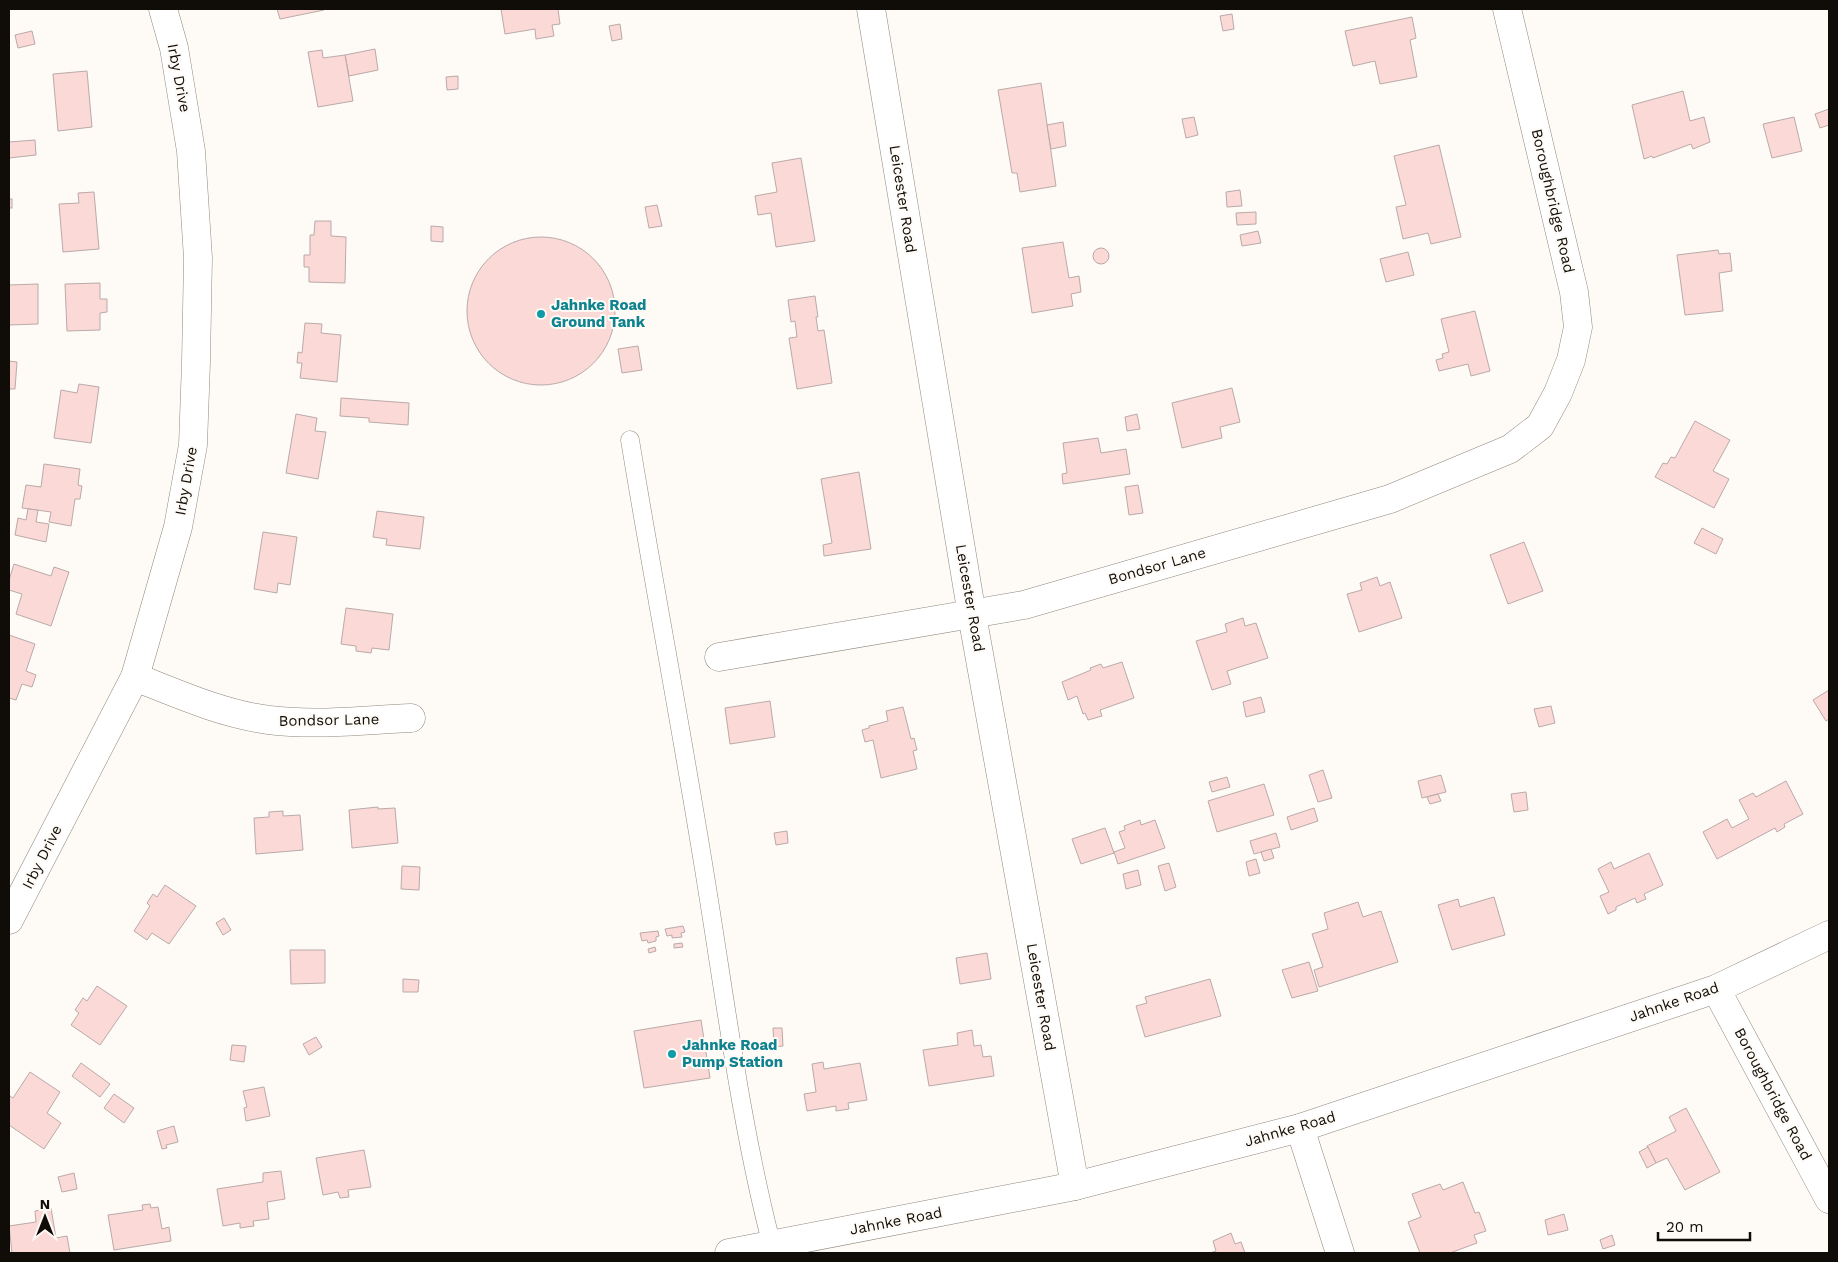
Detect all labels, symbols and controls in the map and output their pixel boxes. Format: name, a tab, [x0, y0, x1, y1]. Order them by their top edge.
street label: Irby Drive	[164, 42, 194, 114]
street label: Boroughbridge Road	[1528, 127, 1578, 275]
street label: Leicester Road	[886, 144, 920, 254]
place label: Jahnke Road Ground Tank	[551, 296, 647, 331]
marker: Jahnke Road Ground Tank	[535, 308, 547, 320]
street label: Irby Drive	[171, 445, 201, 517]
street label: Leicester Road	[952, 543, 988, 653]
street label: Bondsor Lane	[1106, 543, 1208, 589]
street label: Bondsor Lane	[279, 710, 379, 730]
street label: Irby Drive	[18, 822, 66, 892]
street label: Leicester Road	[1023, 942, 1059, 1052]
street label: Jahnke Road	[1627, 978, 1721, 1026]
street label: Boroughbridge Road	[1730, 1025, 1816, 1163]
place label: Jahnke Road Pump Station	[682, 1036, 783, 1071]
marker: Jahnke Road Pump Station	[666, 1048, 678, 1060]
street label: Jahnke Road	[1242, 1107, 1338, 1151]
north arrow	[20, 1192, 70, 1242]
text: N	[40, 1196, 50, 1212]
street label: Jahnke Road	[848, 1203, 944, 1239]
scale bar	[1658, 1210, 1750, 1242]
text: 20 m	[1666, 1218, 1704, 1236]

